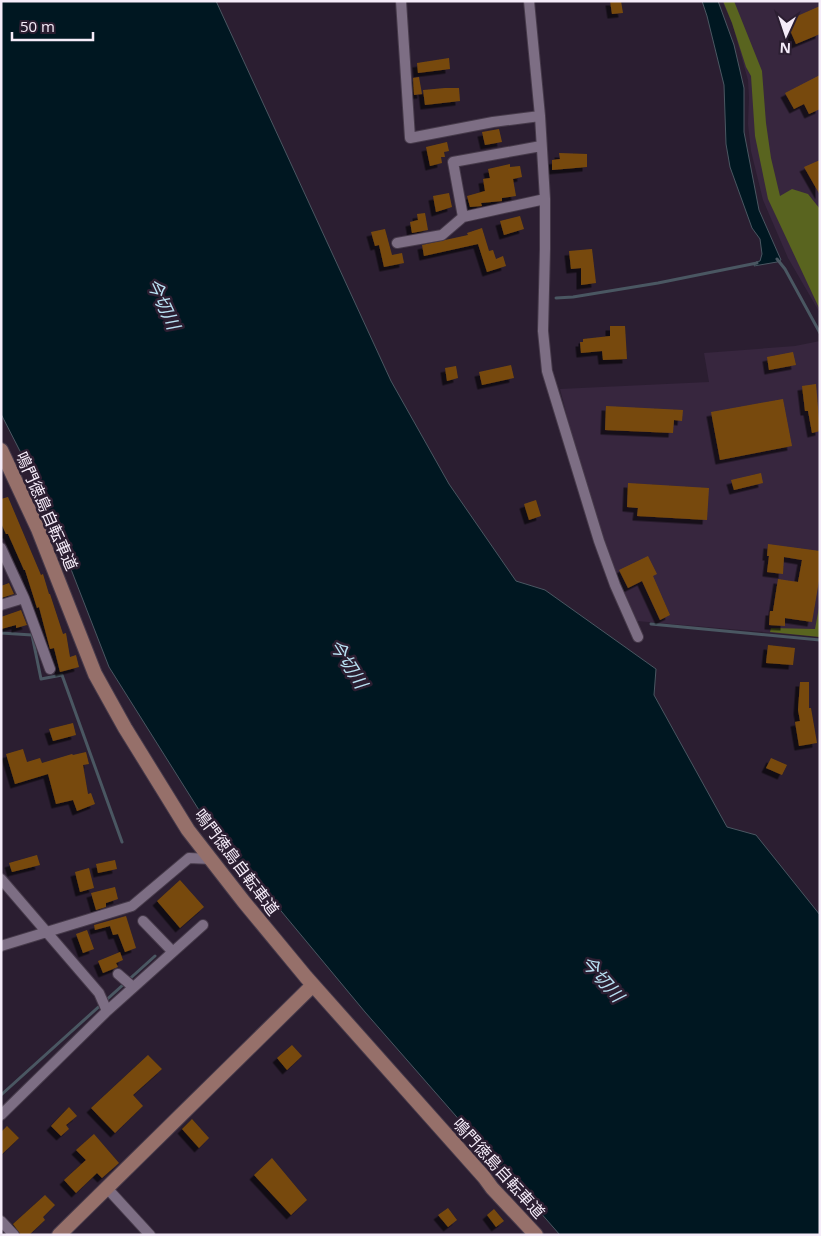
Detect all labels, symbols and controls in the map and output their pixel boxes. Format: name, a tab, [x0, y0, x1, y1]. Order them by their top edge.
scale bar	[12, 10, 94, 42]
north arrow	[761, 10, 811, 60]
text: 50 m	[20, 16, 55, 36]
text: N	[779, 39, 791, 58]
water label: 今切川	[142, 274, 187, 335]
street label: 鳴門徳島自転車道	[11, 448, 83, 574]
water label: 今切川	[324, 634, 374, 694]
street label: 鳴門徳島自転車道	[190, 804, 284, 920]
water label: 今切川	[576, 950, 631, 1008]
street label: 鳴門徳島自転車道	[448, 1113, 550, 1223]

